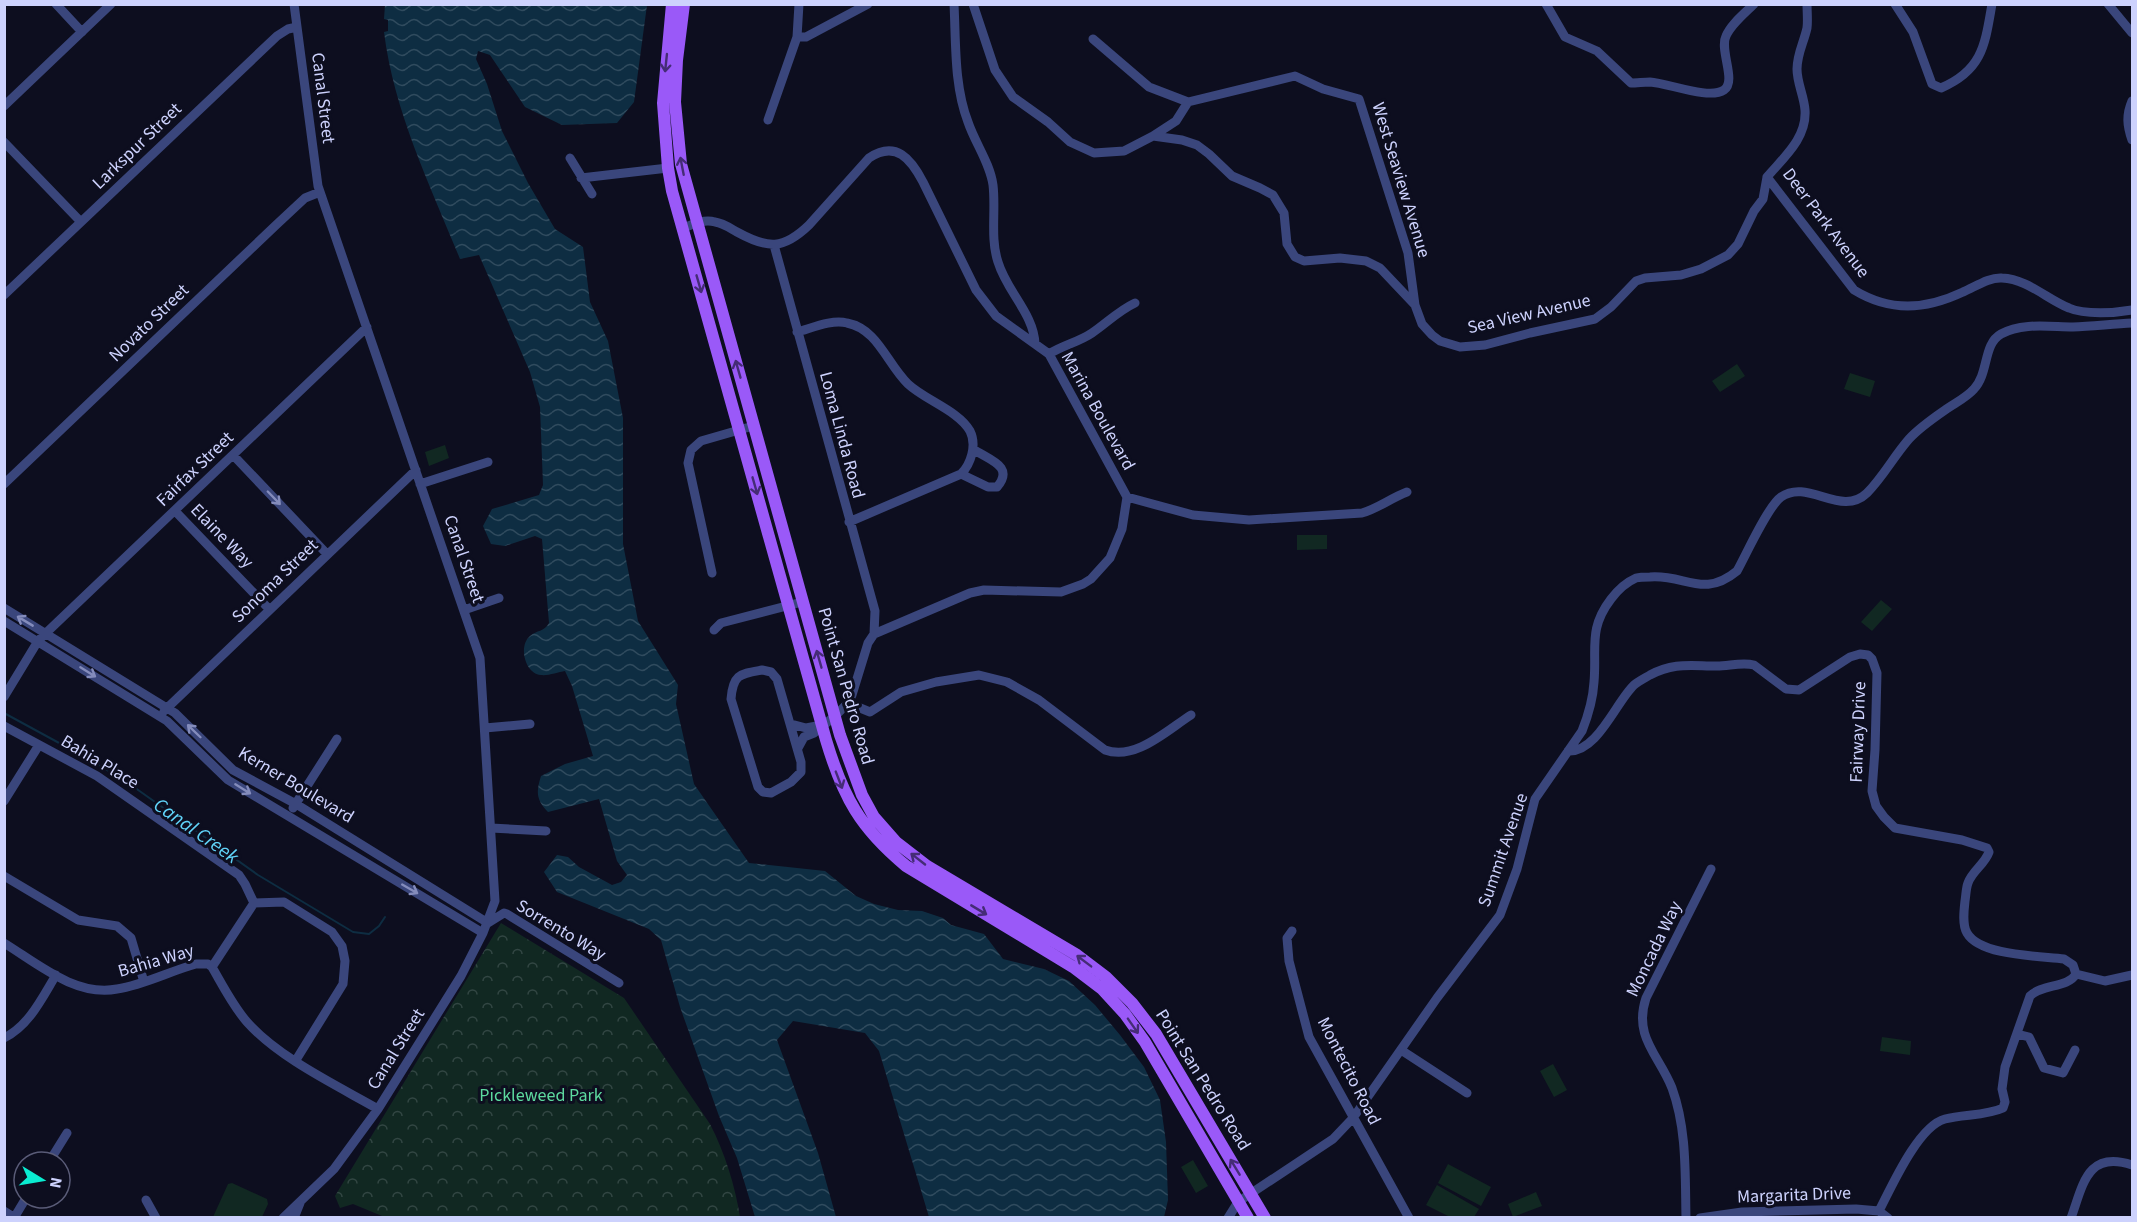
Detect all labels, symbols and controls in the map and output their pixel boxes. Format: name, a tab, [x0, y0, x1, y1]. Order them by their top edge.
street label: Canal Street	[305, 51, 341, 145]
one-way arrow	[660, 52, 671, 72]
street label: Larkspur Street	[87, 97, 187, 195]
street label: West Seaview Avenue	[1365, 99, 1437, 261]
one-way arrow	[676, 157, 687, 176]
street label: Deer Park Avenue	[1776, 163, 1876, 283]
one-way arrow	[694, 274, 705, 293]
street label: Novato Street	[103, 278, 195, 368]
street label: Sea View Avenue	[1465, 288, 1593, 340]
street label: Marina Boulevard	[1055, 347, 1141, 475]
one-way arrow	[731, 360, 743, 379]
street label: Loma Linda Road	[813, 369, 871, 501]
street label: Fairfax Street	[151, 426, 239, 512]
one-way arrow	[750, 476, 761, 495]
one-way arrow	[266, 490, 281, 505]
street label: Elaine Way	[185, 498, 260, 574]
street label: Canal Street	[437, 512, 491, 606]
street label: Sonoma Street	[226, 533, 324, 629]
street label: Point San Pedro Road	[812, 605, 880, 767]
one-way arrow	[17, 614, 34, 626]
one-way arrow	[813, 650, 824, 669]
one-way arrow	[79, 667, 96, 679]
street label: Fairway Drive	[1844, 681, 1872, 783]
one-way arrow	[186, 724, 201, 738]
street label: Bahia Place	[56, 729, 144, 795]
street label: Kerner Boulevard	[233, 741, 359, 829]
one-way arrow	[835, 770, 846, 789]
one-way arrow	[234, 783, 251, 795]
street label: Summit Avenue	[1472, 790, 1534, 910]
water label: Canal Creek	[148, 791, 245, 871]
one-way arrow	[910, 853, 926, 866]
one-way arrow	[401, 883, 418, 895]
street label: Sorrento Way	[511, 893, 611, 967]
street label: Moncada Way	[1620, 896, 1688, 1001]
one-way arrow	[970, 905, 987, 917]
street label: Bahia Way	[115, 938, 197, 984]
one-way arrow	[1077, 954, 1093, 967]
street label: Canal Street	[361, 1004, 431, 1094]
street label: Point San Pedro Road	[1149, 1005, 1257, 1155]
street label: Montecito Road	[1311, 1013, 1387, 1129]
one-way arrow	[1127, 1017, 1139, 1034]
park label: Pickleweed Park	[479, 1083, 603, 1108]
north arrow	[12, 1150, 72, 1210]
one-way arrow	[1229, 1159, 1241, 1176]
text: N	[44, 1175, 68, 1190]
street label: Margarita Drive	[1737, 1181, 1852, 1209]

